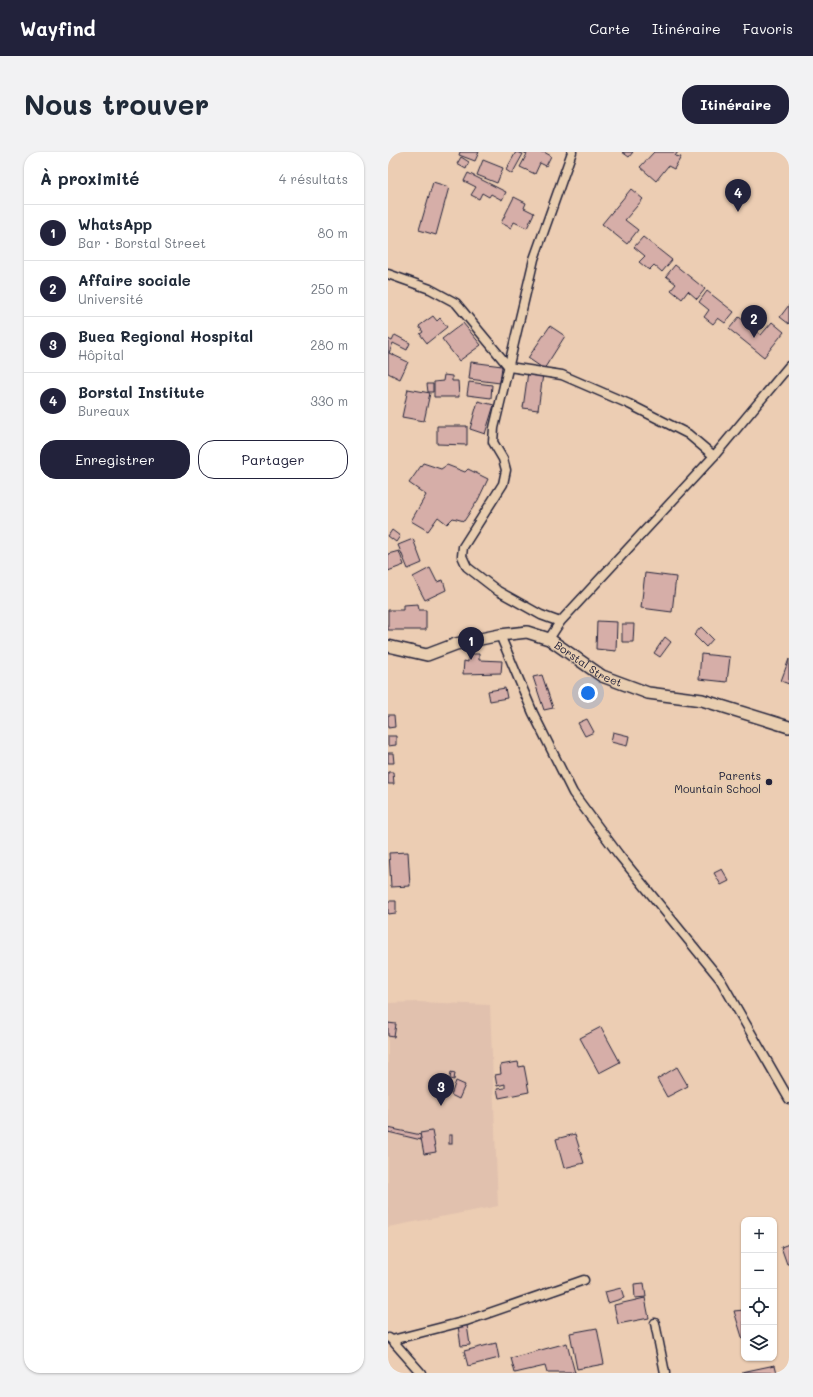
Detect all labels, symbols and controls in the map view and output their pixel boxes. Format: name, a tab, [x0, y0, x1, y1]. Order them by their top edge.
text: Wayfind	[20, 16, 96, 41]
text: Carte	[589, 19, 630, 38]
text: Itinéraire	[652, 19, 721, 38]
text: Favoris	[743, 19, 793, 38]
button: Itinéraire	[682, 85, 789, 124]
text: Nous trouver	[24, 86, 209, 122]
text: À proximité	[40, 167, 139, 189]
text: 4 résultats	[279, 170, 348, 187]
pin: 4	[725, 179, 751, 212]
text: WhatsApp	[78, 214, 152, 234]
text: 1	[50, 224, 56, 241]
text: 80 m	[318, 224, 348, 241]
text: Bar · Borstal Street	[78, 234, 206, 251]
text: Affaire sociale	[78, 270, 191, 290]
text: 2	[49, 280, 57, 297]
text: 250 m	[311, 280, 348, 297]
text: Université	[78, 290, 143, 307]
pin: 2	[741, 305, 767, 338]
text: Buea Regional Hospital	[78, 326, 253, 346]
text: 3	[49, 336, 57, 353]
text: 280 m	[310, 336, 348, 353]
text: Hôpital	[78, 346, 124, 363]
text: Borstal Institute	[78, 382, 204, 402]
text: 4	[49, 392, 57, 409]
text: 330 m	[310, 392, 348, 409]
text: Bureaux	[78, 402, 130, 419]
button: Enregistrer	[40, 440, 190, 479]
button: Partager	[198, 440, 348, 479]
pin: 1	[458, 627, 484, 660]
street label: Borstal Street	[552, 637, 624, 690]
your location	[578, 683, 598, 703]
place label: Parents Mountain School	[674, 768, 761, 796]
marker: Parents Mountain School	[764, 777, 774, 787]
pin: 3	[428, 1073, 454, 1106]
map controls	[741, 1217, 777, 1361]
button: +	[741, 1217, 777, 1253]
button: −	[741, 1253, 777, 1289]
button: locate	[741, 1289, 777, 1325]
button: layers	[741, 1325, 777, 1361]

